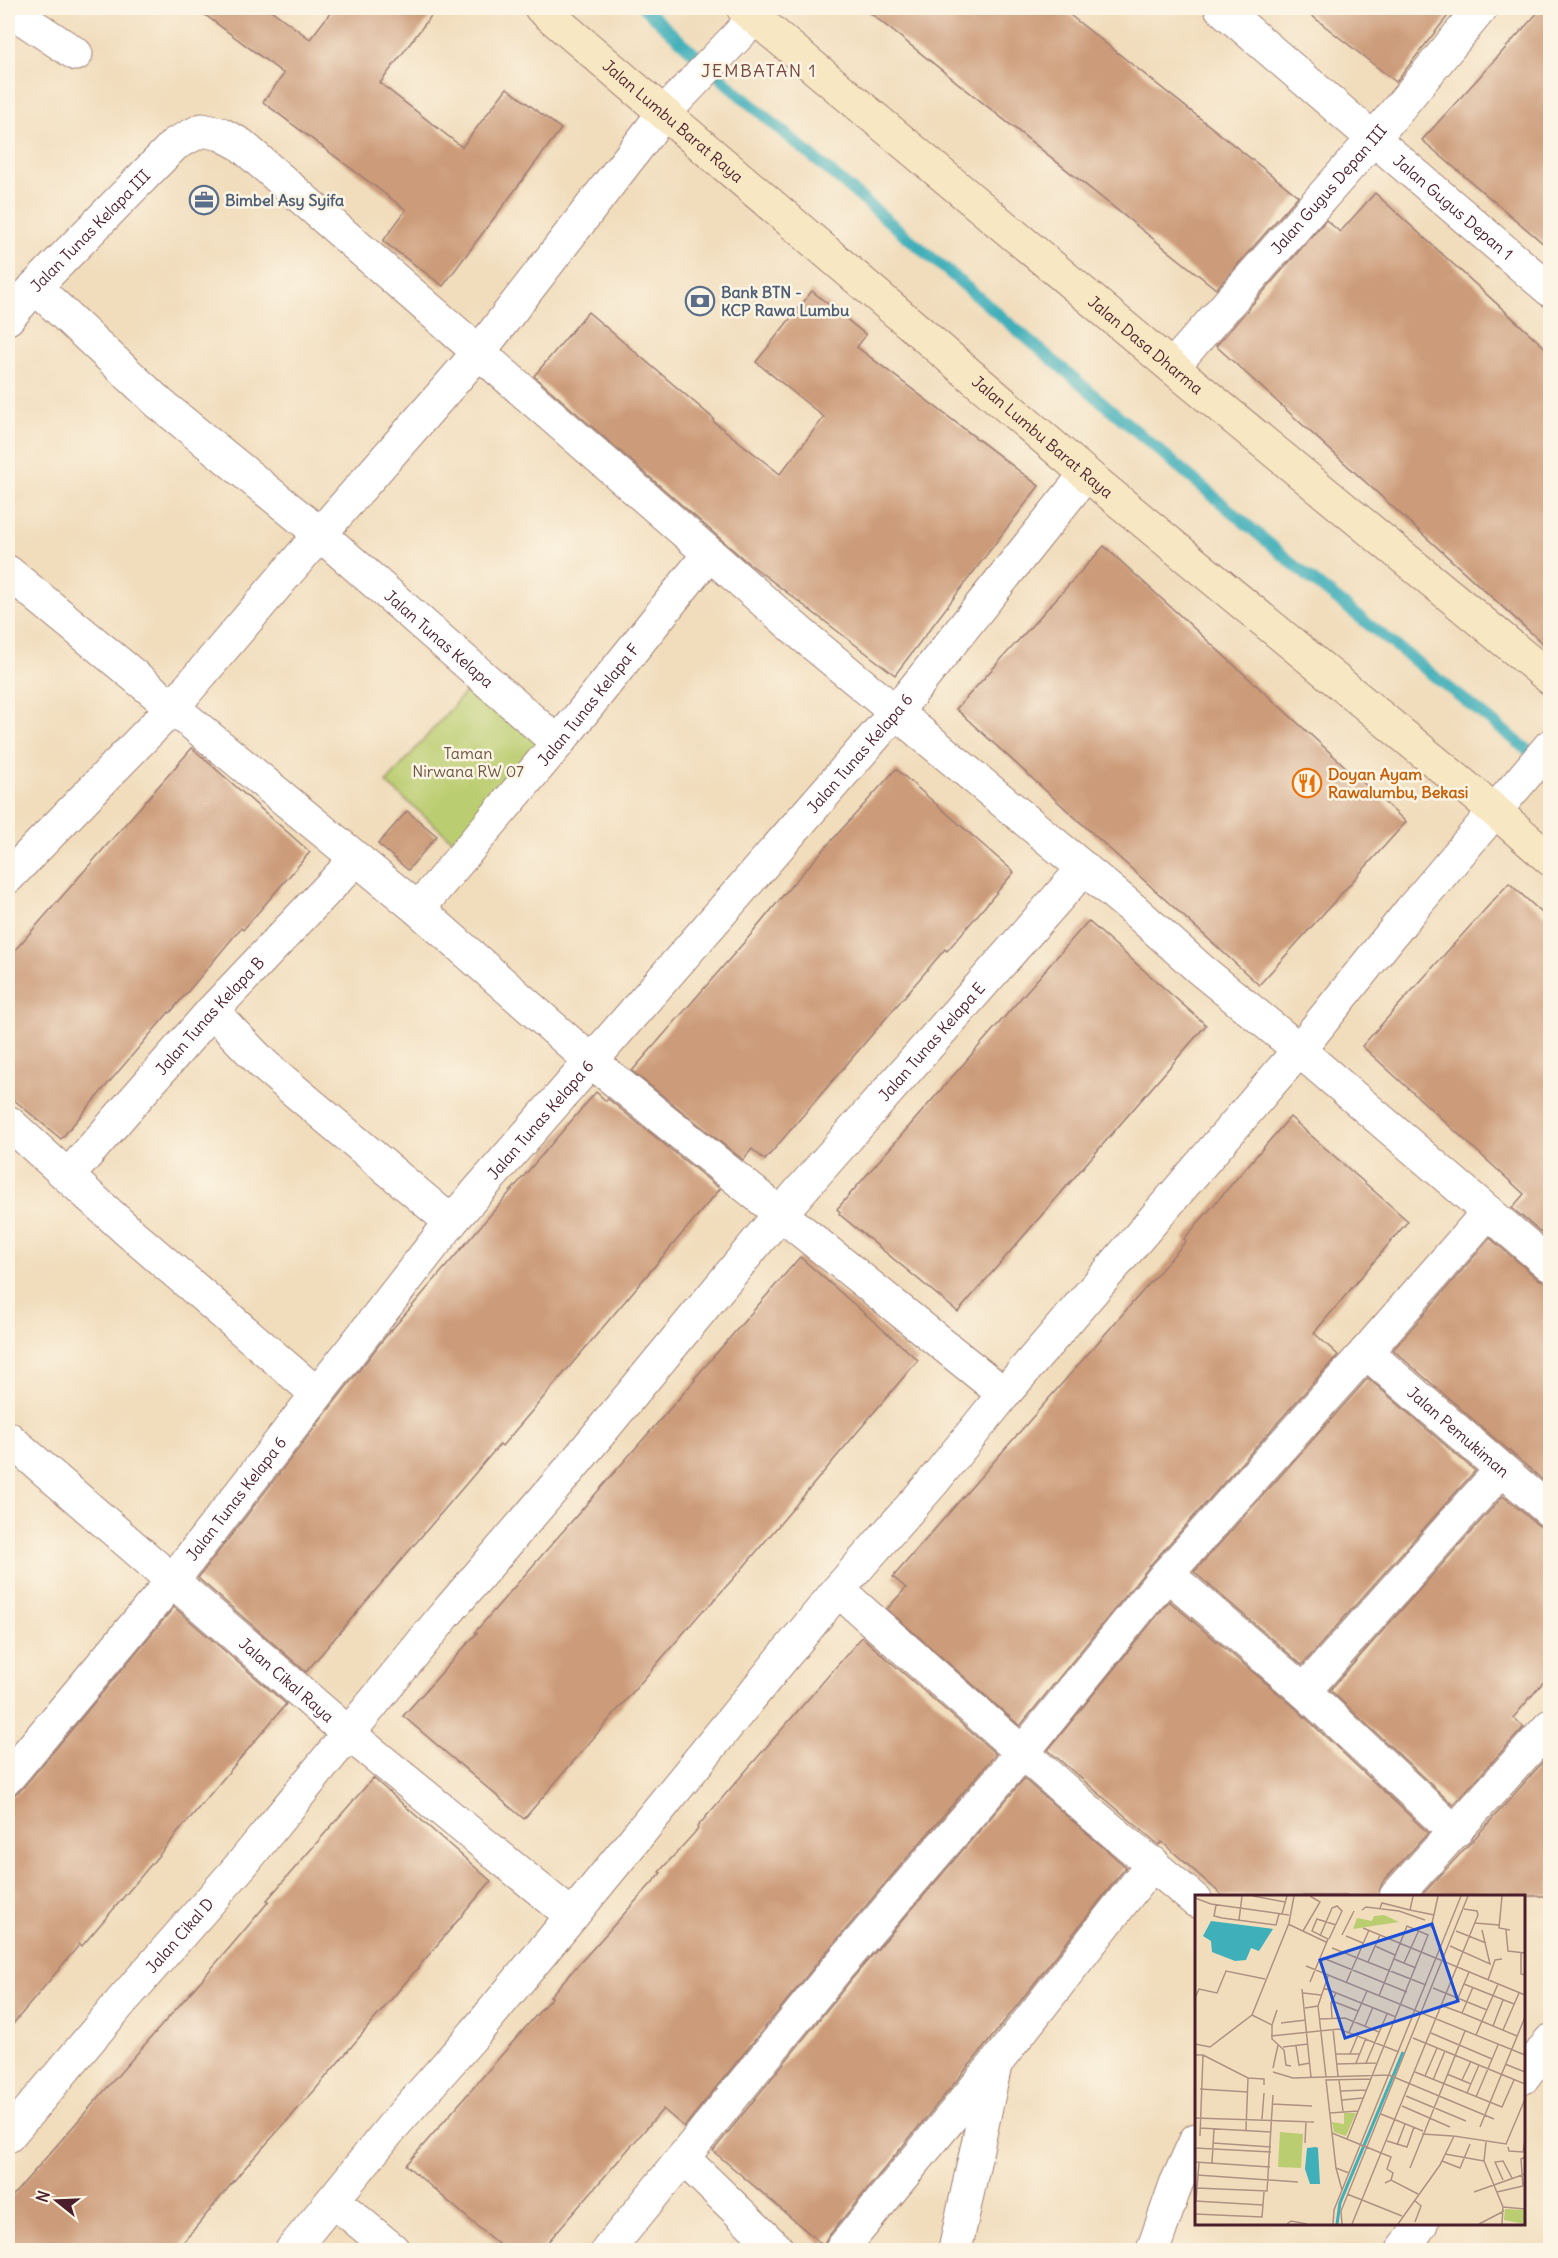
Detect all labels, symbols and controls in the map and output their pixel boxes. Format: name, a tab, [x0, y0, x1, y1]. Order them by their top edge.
street label: Jalan Lumbu Barat Raya	[599, 55, 748, 187]
district label: JEMBATAN 1	[701, 59, 817, 82]
street label: Jalan Gugus Depan III	[1267, 120, 1391, 258]
street label: Jalan Gugus Depan 1	[1390, 150, 1517, 264]
street label: Jalan Tunas Kelapa III	[26, 165, 154, 296]
office icon: Bimbel Asy Syifa	[188, 184, 220, 216]
place label: Bimbel Asy Syifa	[225, 190, 344, 211]
place label: Bank BTN - KCP Rawa Lumbu	[721, 282, 850, 320]
bank icon: Bank BTN - KCP Rawa Lumbu	[684, 285, 716, 317]
street label: Jalan Dasa Dharma	[1084, 291, 1207, 398]
street label: Jalan Lumbu Barat Raya	[968, 371, 1117, 502]
street label: Jalan Tunas Kelapa	[381, 586, 498, 692]
street label: Jalan Tunas Kelapa F	[533, 640, 643, 770]
street label: Jalan Tunas Kelapa 6	[802, 690, 917, 817]
park label: Taman Nirwana RW 07	[412, 743, 524, 781]
place label: Doyan Ayam Rawalumbu, Bekasi	[1328, 764, 1468, 802]
restaurant icon: Doyan Ayam Rawalumbu, Bekasi	[1291, 767, 1323, 799]
street label: Jalan Tunas Kelapa B	[151, 952, 268, 1079]
street label: Jalan Tunas Kelapa E	[874, 978, 989, 1105]
street label: Jalan Tunas Kelapa 6	[483, 1056, 598, 1183]
street label: Jalan Pemukiman	[1403, 1382, 1513, 1481]
street label: Jalan Tunas Kelapa 6	[182, 1433, 290, 1564]
street label: Jalan Cikal Raya	[235, 1633, 338, 1727]
street label: Jalan Cikal D	[141, 1894, 218, 1977]
inset map	[1195, 1895, 1525, 2225]
north arrow	[27, 2171, 87, 2231]
text: N	[32, 2188, 54, 2205]

